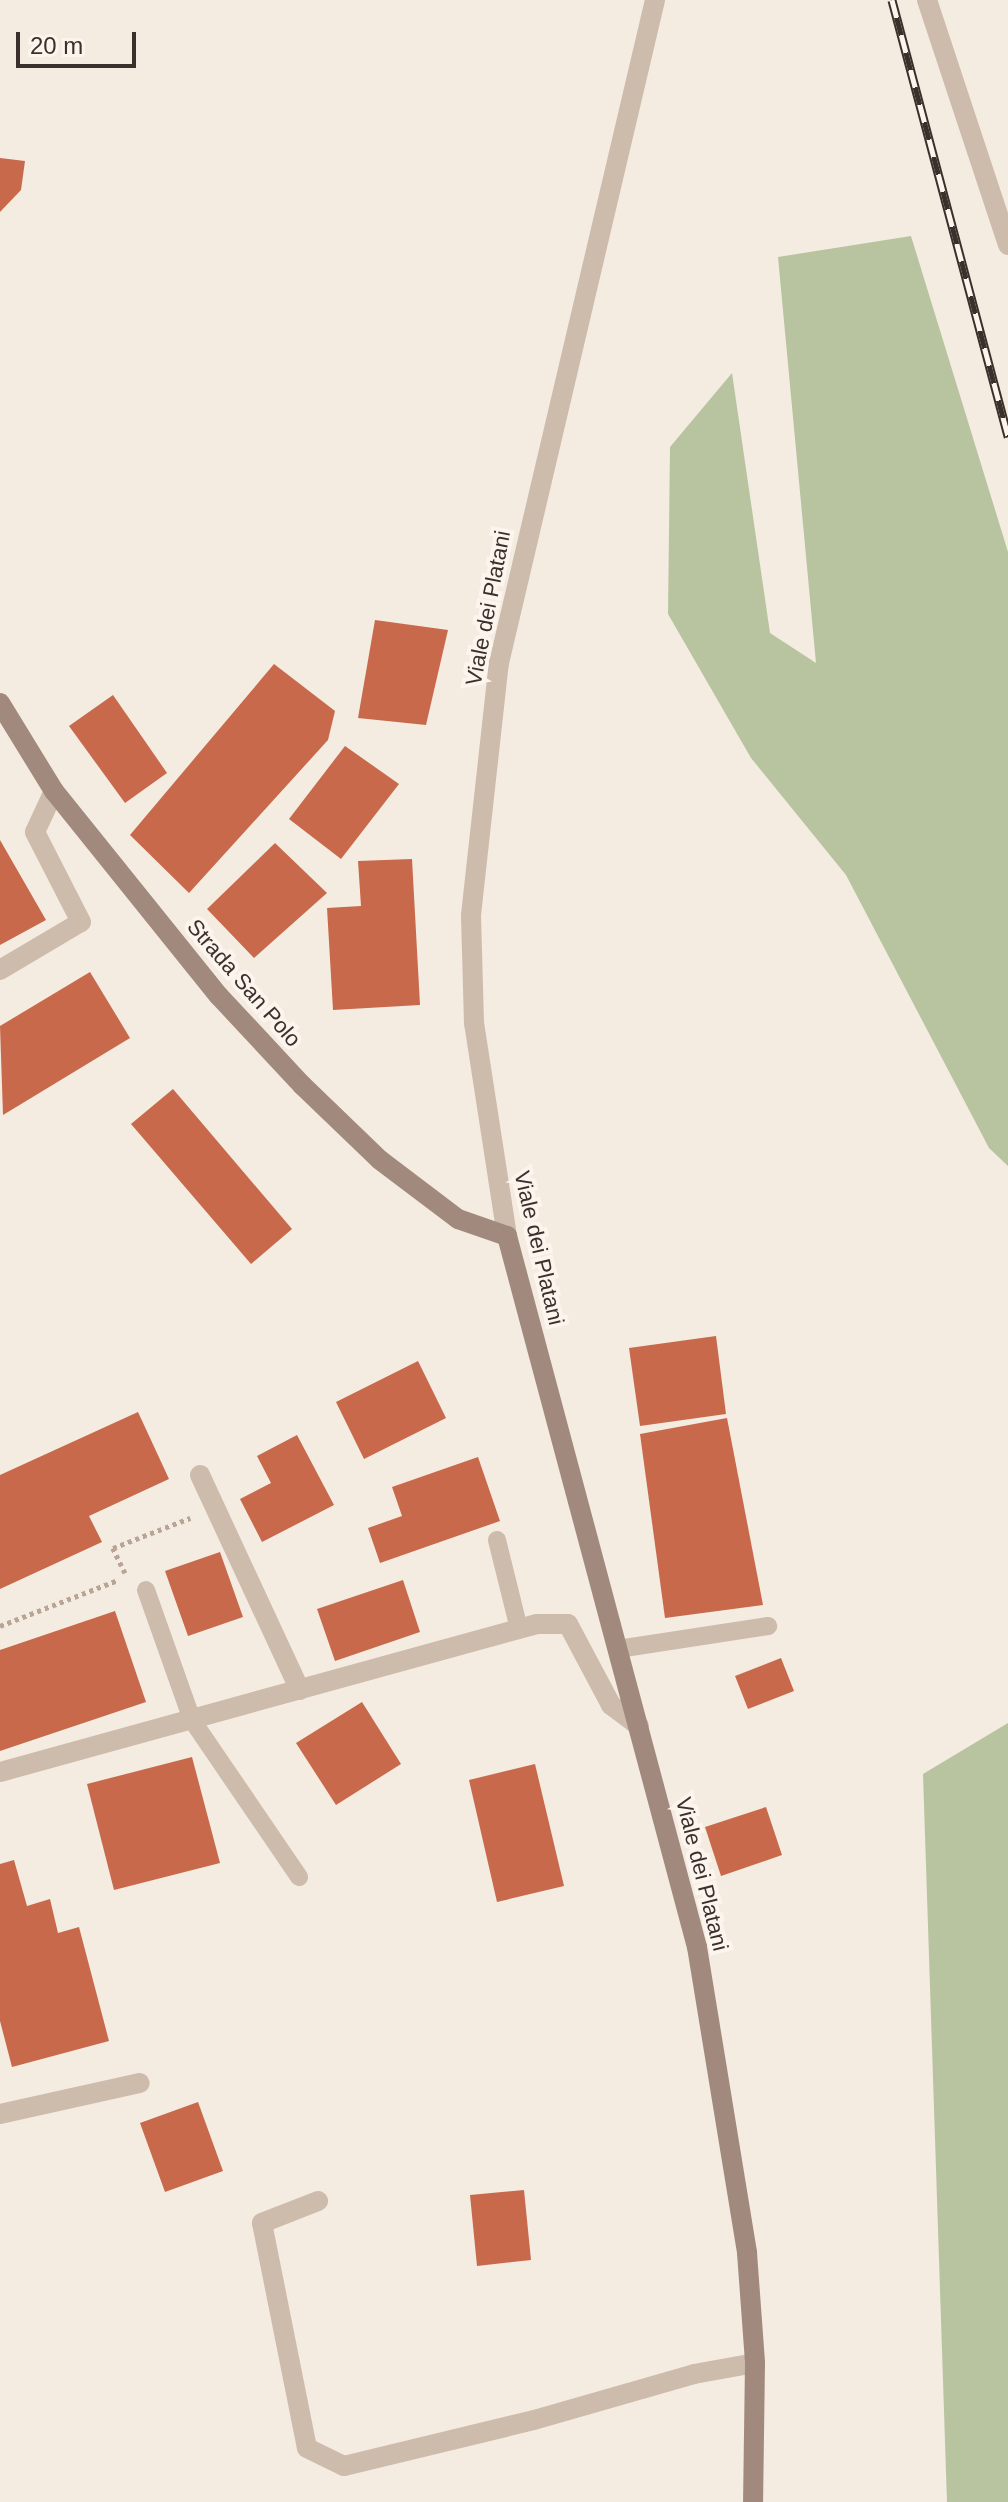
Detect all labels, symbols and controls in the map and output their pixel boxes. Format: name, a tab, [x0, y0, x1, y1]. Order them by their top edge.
scale bar	[20, 16, 140, 66]
text: 20 m	[30, 32, 83, 59]
street label: Viale dei Platani	[460, 528, 516, 688]
street label: Strada San Polo	[181, 914, 307, 1052]
street label: Viale dei Platani	[508, 1168, 570, 1328]
street label: Viale dei Platani	[670, 1794, 734, 1954]

